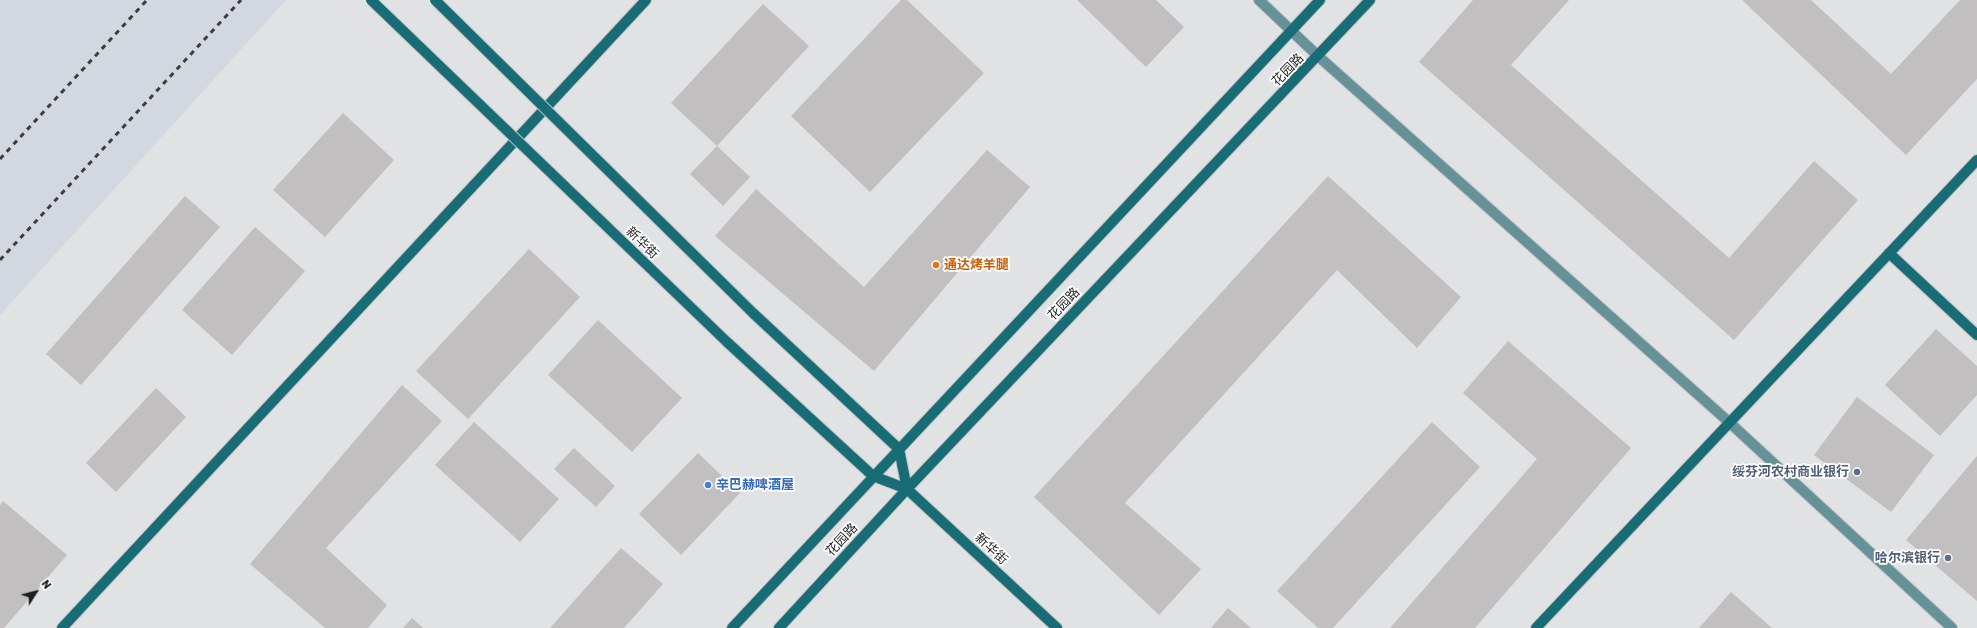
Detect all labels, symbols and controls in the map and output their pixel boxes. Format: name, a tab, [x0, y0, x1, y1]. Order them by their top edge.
street label: 花园路	[1269, 51, 1307, 89]
street label: 新华街	[623, 224, 661, 262]
place label: 通达烤羊腿	[944, 257, 1009, 273]
marker: 通达烤羊腿	[931, 260, 941, 270]
street label: 花园路	[1045, 285, 1083, 323]
place label: 绥芬河农村商业银行	[1732, 464, 1849, 480]
marker: 绥芬河农村商业银行	[1852, 467, 1862, 477]
place label: 辛巴赫啤酒屋	[716, 477, 794, 493]
marker: 辛巴赫啤酒屋	[703, 480, 713, 490]
street label: 花园路	[823, 520, 861, 560]
street label: 新华街	[971, 530, 1011, 568]
place label: 哈尔滨银行	[1875, 550, 1940, 566]
marker: 哈尔滨银行	[1943, 553, 1953, 563]
north arrow	[16, 572, 56, 612]
text: N	[39, 578, 54, 592]

